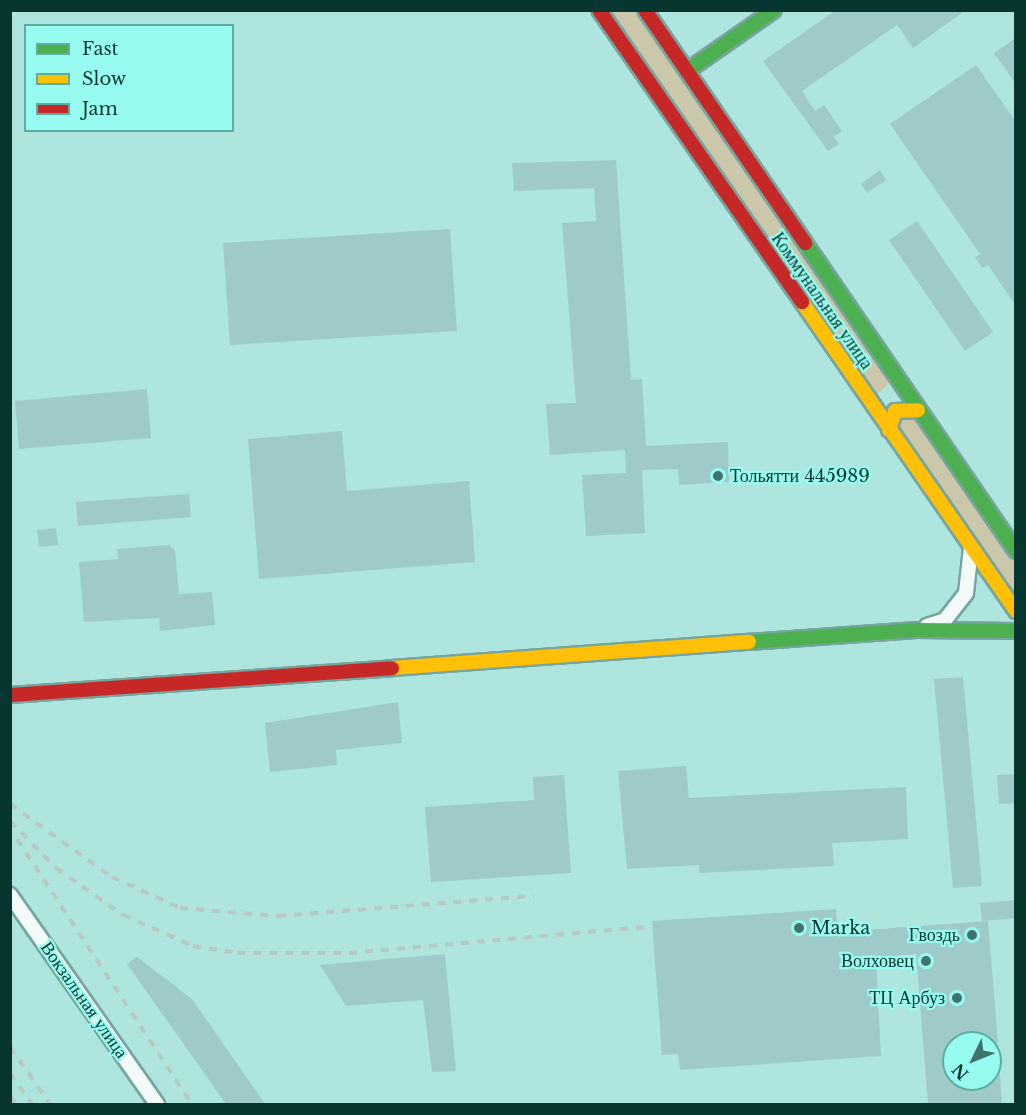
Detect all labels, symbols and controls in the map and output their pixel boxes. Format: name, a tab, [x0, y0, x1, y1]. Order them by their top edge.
legend	[24, 24, 234, 132]
text: Fast	[82, 38, 118, 60]
text: Slow	[82, 68, 126, 90]
text: Jam	[82, 98, 118, 120]
street label: Коммунальная улица	[767, 228, 877, 374]
place label: Тольятти 445989	[730, 465, 870, 487]
marker: Тольятти 445989	[711, 469, 725, 483]
place label: Marka	[811, 917, 870, 939]
marker: Marka	[792, 921, 806, 935]
place label: Гвоздь	[909, 924, 960, 946]
marker: Гвоздь	[965, 928, 979, 942]
street label: Вокзальная улица	[36, 937, 132, 1063]
place label: Волховец	[841, 950, 914, 972]
marker: Волховец	[919, 954, 933, 968]
place label: ТЦ Арбуз	[869, 987, 945, 1009]
marker: ТЦ Арбуз	[950, 991, 964, 1005]
north arrow	[942, 1031, 1002, 1091]
text: N	[948, 1060, 973, 1084]

